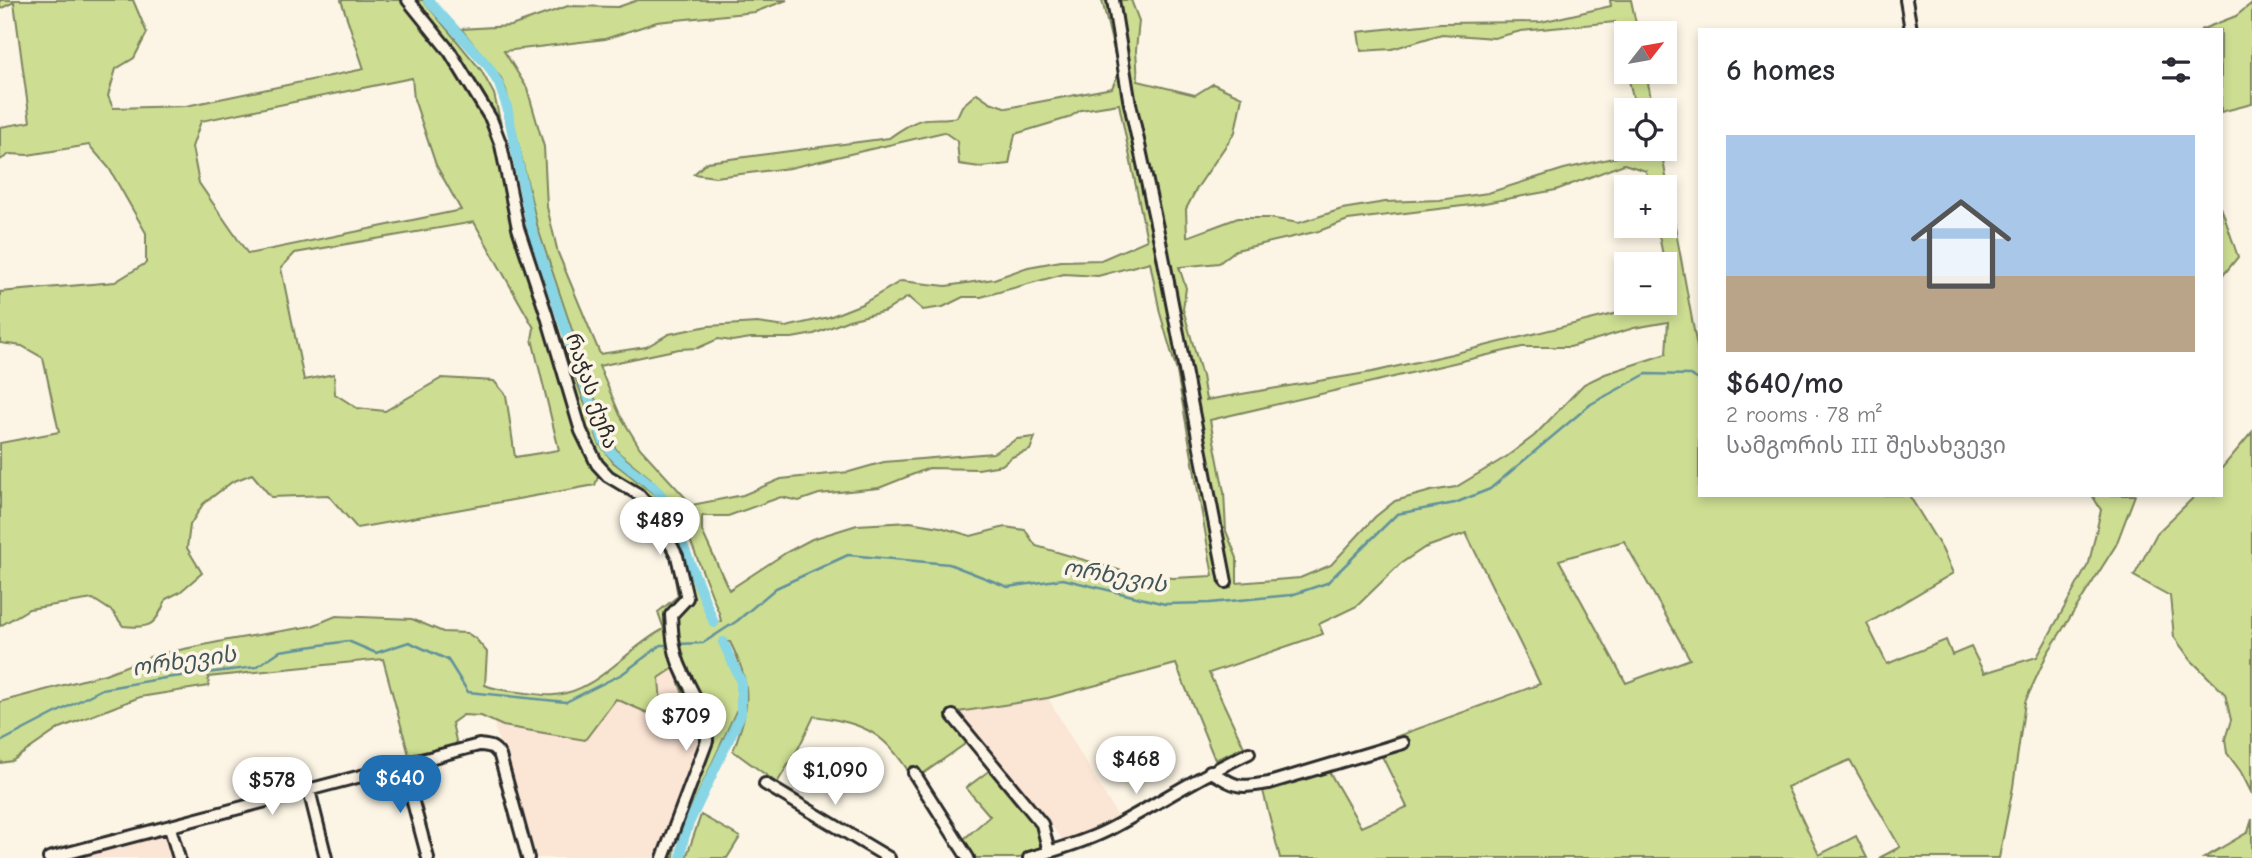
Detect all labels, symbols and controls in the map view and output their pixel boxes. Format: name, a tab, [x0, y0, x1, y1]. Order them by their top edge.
north arrow	[1614, 21, 1676, 84]
map controls	[1614, 21, 1677, 315]
icon: filters	[2157, 51, 2195, 89]
text: 6 homes	[1726, 53, 1835, 88]
button: locate	[1614, 98, 1677, 161]
button: +	[1614, 175, 1677, 238]
icon: home	[1898, 181, 2024, 307]
button: −	[1614, 252, 1677, 315]
street label: რაჭას ქუჩა	[561, 330, 623, 452]
text: $640/mo	[1726, 366, 1844, 401]
text: 2 rooms · 78 m²	[1726, 401, 1882, 428]
text: სამგორის III შესახვევი	[1726, 432, 2006, 459]
pin: $489	[619, 498, 701, 557]
text: $489	[636, 506, 684, 533]
water label: ორხევის	[1061, 554, 1170, 599]
water label: ორხევის	[130, 640, 239, 682]
pin: $709	[645, 694, 727, 753]
text: $709	[661, 702, 711, 729]
pin: $468	[1095, 736, 1177, 796]
text: $468	[1112, 745, 1160, 772]
pin: $1,090	[778, 748, 892, 807]
pin: $640	[359, 756, 441, 815]
text: $1,090	[802, 756, 868, 783]
pin: $578	[231, 758, 313, 817]
text: $640	[375, 764, 425, 791]
text: $578	[248, 766, 296, 793]

